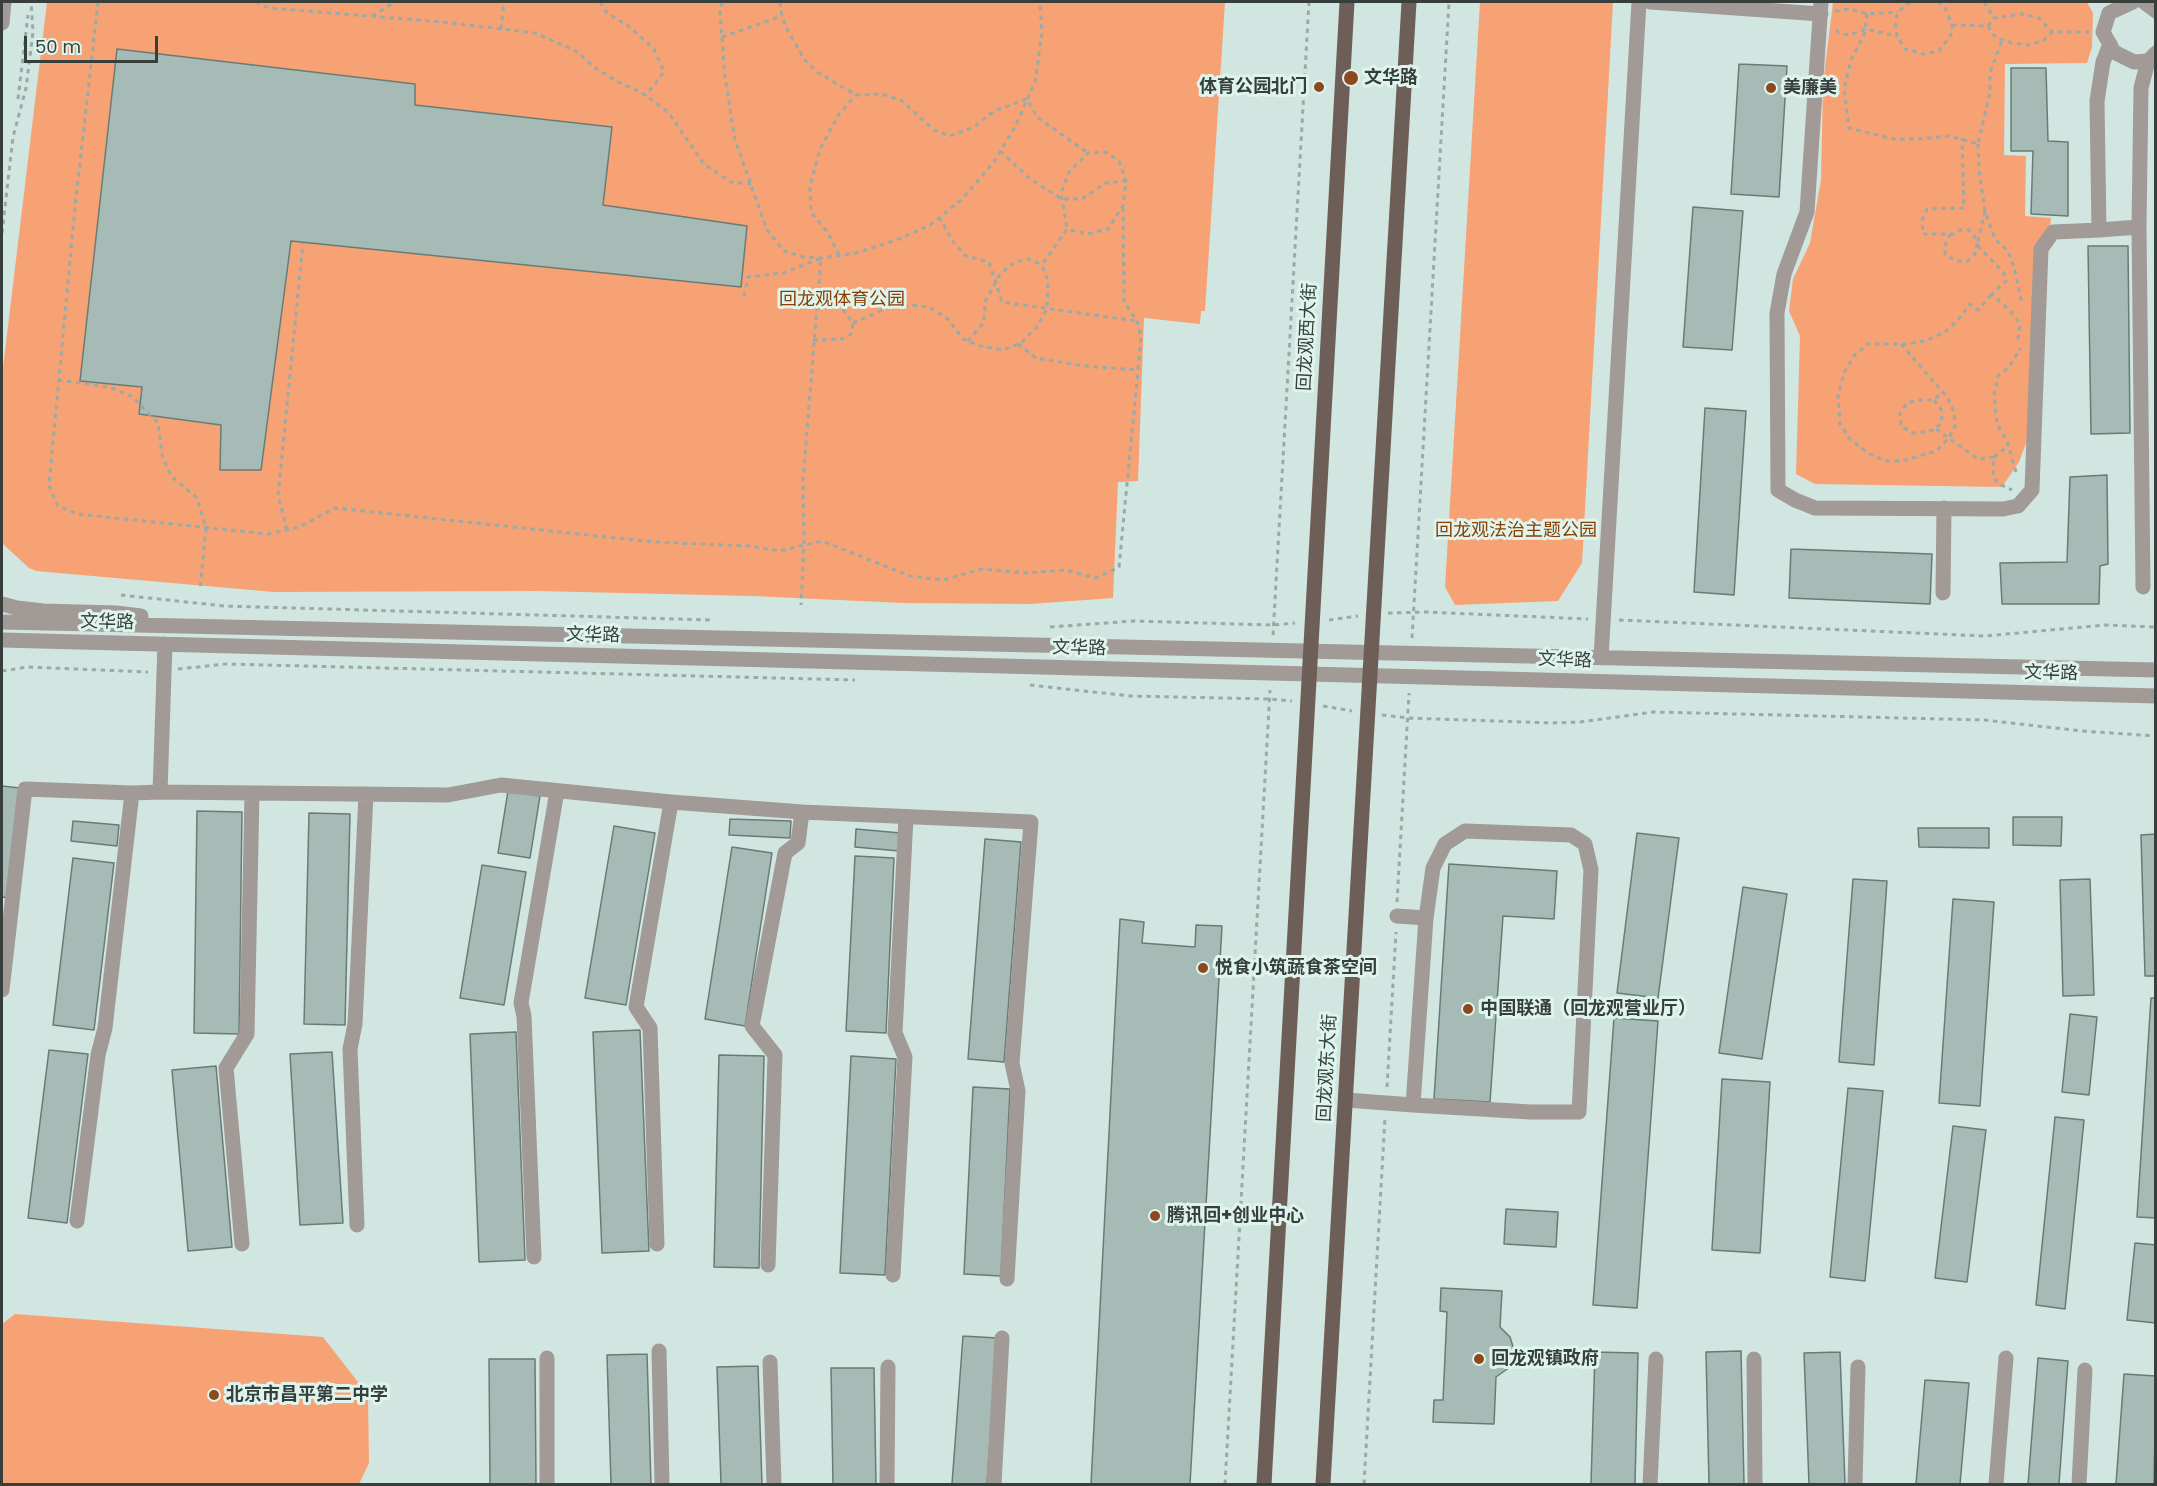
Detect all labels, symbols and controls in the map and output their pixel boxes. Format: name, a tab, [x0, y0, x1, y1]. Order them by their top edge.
scale bar	[27, 24, 160, 62]
text: 50 m	[35, 34, 81, 59]
place label: 文华路	[1364, 67, 1418, 89]
marker: 文华路	[1342, 69, 1360, 87]
place label: 体育公园北门	[1199, 76, 1307, 98]
place label: 美廉美	[1783, 77, 1837, 99]
marker: 体育公园北门	[1312, 80, 1326, 94]
marker: 美廉美	[1764, 81, 1778, 95]
street label: 回龙观西大街	[1294, 283, 1322, 391]
park label: 回龙观体育公园	[779, 289, 905, 311]
park label: 回龙观法治主题公园	[1435, 520, 1597, 542]
street label: 文华路	[80, 612, 134, 634]
street label: 文华路	[566, 625, 620, 647]
street label: 文华路	[1052, 638, 1106, 660]
street label: 文华路	[1538, 649, 1592, 673]
street label: 文华路	[2024, 663, 2078, 685]
place label: 悦食小筑蔬食茶空间	[1215, 957, 1377, 979]
marker: 悦食小筑蔬食茶空间	[1196, 961, 1210, 975]
place label: 中国联通（回龙观营业厅）	[1480, 998, 1696, 1020]
marker: 中国联通（回龙观营业厅）	[1461, 1002, 1475, 1016]
street label: 回龙观东大街	[1314, 1014, 1342, 1122]
place label: 腾讯回+创业中心	[1167, 1205, 1304, 1227]
marker: 腾讯回+创业中心	[1148, 1209, 1162, 1223]
place label: 回龙观镇政府	[1491, 1348, 1599, 1370]
marker: 回龙观镇政府	[1472, 1352, 1486, 1366]
place label: 北京市昌平第二中学	[226, 1384, 388, 1406]
marker: 北京市昌平第二中学	[207, 1388, 221, 1402]

